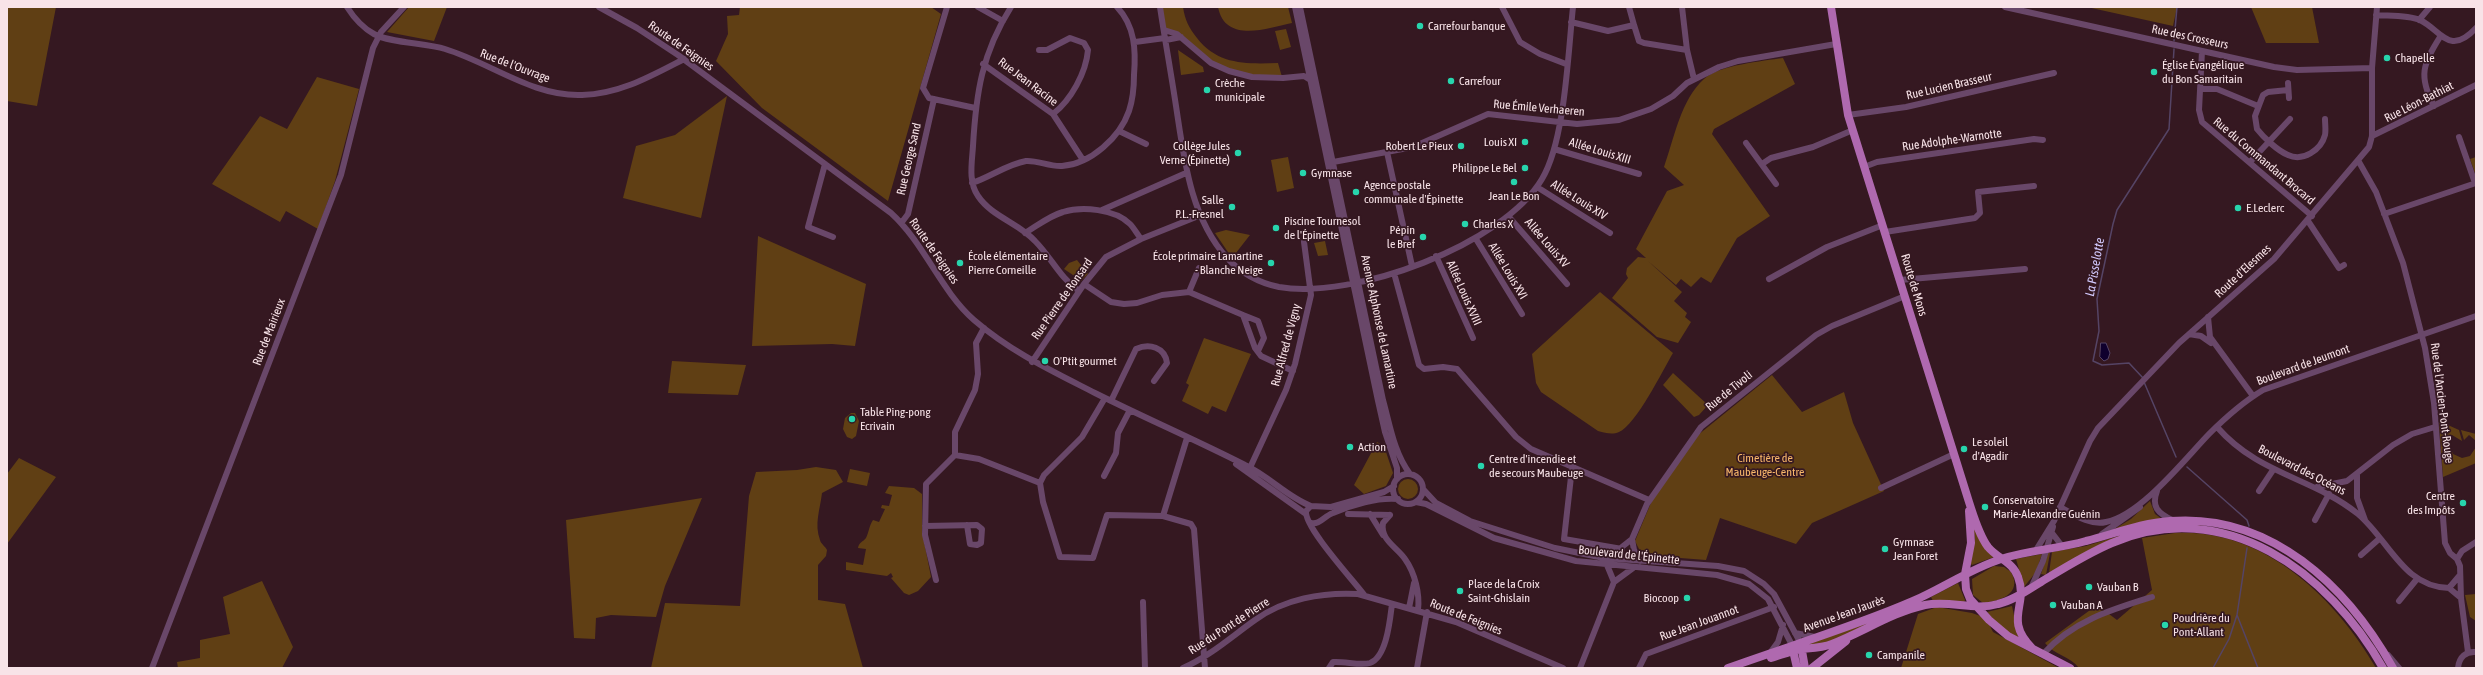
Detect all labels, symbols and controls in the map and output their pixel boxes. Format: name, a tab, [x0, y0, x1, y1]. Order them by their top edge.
street label: Route de Feignies	[645, 18, 717, 74]
place label: Carrefour banque	[1428, 19, 1505, 33]
marker: Carrefour banque	[1415, 21, 1425, 31]
street label: Rue des Crosseurs	[2150, 22, 2230, 52]
street label: Rue de l'Ouvrage	[478, 46, 552, 86]
place label: Chapelle	[2395, 51, 2435, 65]
marker: Chapelle	[2382, 53, 2392, 63]
street label: Rue Jean Racine	[995, 55, 1061, 109]
place label: Église Évangélique du Bon Samaritain	[2162, 58, 2244, 86]
marker: Église Évangélique du Bon Samaritain	[2149, 67, 2159, 77]
street label: Rue Lucien Brasseur	[1905, 69, 1993, 103]
place label: Carrefour	[1459, 74, 1501, 88]
place label: Crèche municipale	[1215, 76, 1265, 104]
marker: Carrefour	[1446, 76, 1456, 86]
street label: Rue Léon-Bathiat	[2382, 78, 2456, 126]
marker: Crèche municipale	[1202, 85, 1212, 95]
street label: Rue Émile Verhaeren	[1493, 97, 1585, 119]
street label: Rue du Commandant Brocard	[2210, 114, 2318, 208]
street label: Rue George Sand	[894, 122, 924, 196]
street label: Rue Adolphe-Warnotte	[1901, 126, 2003, 154]
place label: Louis XI	[1484, 135, 1517, 149]
street label: Allée Louis XIII	[1567, 135, 1633, 167]
marker: Louis XI	[1520, 137, 1530, 147]
place label: Collège Jules Verne (Épinette)	[1160, 139, 1230, 167]
place label: Robert Le Pieux	[1385, 139, 1453, 153]
marker: Robert Le Pieux	[1456, 141, 1466, 151]
marker: Collège Jules Verne (Épinette)	[1233, 148, 1243, 158]
place label: Philippe Le Bel	[1452, 161, 1517, 175]
marker: Philippe Le Bel	[1520, 163, 1530, 173]
place label: Gymnase	[1311, 166, 1352, 180]
marker: Gymnase	[1298, 168, 1308, 178]
marker: Jean Le Bon	[1509, 177, 1519, 187]
street label: Allée Louis XIV	[1548, 177, 1610, 223]
place label: Agence postale communale d'Épinette	[1364, 178, 1463, 206]
marker: Agence postale communale d'Épinette	[1351, 187, 1361, 197]
place label: Jean Le Bon	[1488, 189, 1540, 203]
place label: Salle P.L.-Fresnel	[1175, 193, 1224, 221]
place label: E.Leclerc	[2246, 201, 2284, 215]
marker: Salle P.L.-Fresnel	[1227, 202, 1237, 212]
marker: E.Leclerc	[2233, 203, 2243, 213]
place label: Piscine Tournesol de l'Épinette	[1284, 214, 1361, 242]
street label: Route de Feignies	[906, 215, 962, 287]
street label: Allée Louis XV	[1522, 215, 1572, 271]
place label: Charles X	[1473, 217, 1513, 231]
marker: Charles X	[1460, 219, 1470, 229]
marker: Piscine Tournesol de l'Épinette	[1271, 223, 1281, 233]
place label: Pépin le Bref	[1387, 223, 1415, 251]
marker: Pépin le Bref	[1418, 232, 1428, 242]
water label: La Pisselotte	[2082, 236, 2108, 298]
street label: Allée Louis XVI	[1485, 240, 1531, 302]
street label: Route d'Elesmes	[2212, 241, 2274, 301]
place label: École élémentaire Pierre Corneille	[968, 249, 1048, 277]
place label: École primaire Lamartine - Blanche Neige	[1153, 249, 1263, 277]
street label: Route de Mons	[1898, 252, 1930, 318]
street label: Avenue Alphonse de Lamartine	[1358, 254, 1400, 390]
street label: Rue Pierre de Ronsard	[1029, 255, 1095, 343]
marker: École élémentaire Pierre Corneille	[955, 258, 965, 268]
marker: École primaire Lamartine - Blanche Neige	[1266, 258, 1276, 268]
street label: Allée Louis XVIII	[1443, 258, 1485, 328]
street label: Rue de Mairieux	[250, 297, 288, 367]
street label: Rue Alfred de Vigny	[1268, 302, 1304, 388]
street label: Boulevard de Jeumont	[2254, 341, 2352, 389]
street label: Rue de l'Ancien-Pont-Rouge	[2427, 342, 2457, 464]
place label: O'Ptit gourmet	[1053, 354, 1117, 368]
marker: O'Ptit gourmet	[1040, 356, 1050, 366]
street label: Rue de Tivoli	[1703, 368, 1755, 414]
place label: Table Ping-pong Ecrivain	[860, 405, 931, 433]
marker: Table Ping-pong Ecrivain	[847, 414, 857, 424]
place label: Le soleil d'Agadir	[1972, 435, 2008, 463]
place label: Action	[1358, 440, 1386, 454]
marker: Action	[1345, 442, 1355, 452]
street label: Boulevard des Océans	[2256, 442, 2348, 498]
marker: Le soleil d'Agadir	[1959, 444, 1969, 454]
park label: Cimetière de Maubeuge-Centre	[1726, 451, 1804, 479]
place label: Centre d'incendie et de secours Maubeuge	[1489, 452, 1583, 480]
marker: Centre d'incendie et de secours Maubeuge	[1476, 461, 1486, 471]
place label: Centre des Impôts	[2407, 489, 2455, 517]
place label: Conservatoire Marie-Alexandre Guénin	[1993, 493, 2100, 521]
marker: Centre des Impôts	[2458, 498, 2468, 508]
marker: Conservatoire Marie-Alexandre Guénin	[1980, 502, 1990, 512]
place label: Gymnase Jean Foret	[1893, 535, 1938, 563]
street label: Boulevard de l'Épinette	[1578, 543, 1680, 567]
marker: Gymnase Jean Foret	[1880, 544, 1890, 554]
place label: Place de la Croix Saint-Ghislain	[1468, 577, 1540, 605]
place label: Vauban B	[2097, 580, 2138, 594]
marker: Vauban B	[2084, 582, 2094, 592]
marker: Place de la Croix Saint-Ghislain	[1455, 586, 1465, 596]
place label: Biocoop	[1644, 591, 1679, 605]
marker: Biocoop	[1682, 593, 1692, 603]
street label: Avenue Jean Jaurès	[1801, 593, 1887, 635]
street label: Rue du Pont de Pierre	[1186, 595, 1272, 657]
street label: Route de Feignies	[1428, 596, 1504, 638]
place label: Vauban A	[2061, 598, 2103, 612]
marker: Vauban A	[2048, 600, 2058, 610]
street label: Rue Jean Jouannot	[1658, 602, 1740, 644]
place label: Poudrière du Pont-Allant	[2173, 611, 2230, 639]
marker: Poudrière du Pont-Allant	[2160, 620, 2170, 630]
place label: Campanile	[1877, 648, 1925, 662]
marker: Campanile	[1864, 650, 1874, 660]

